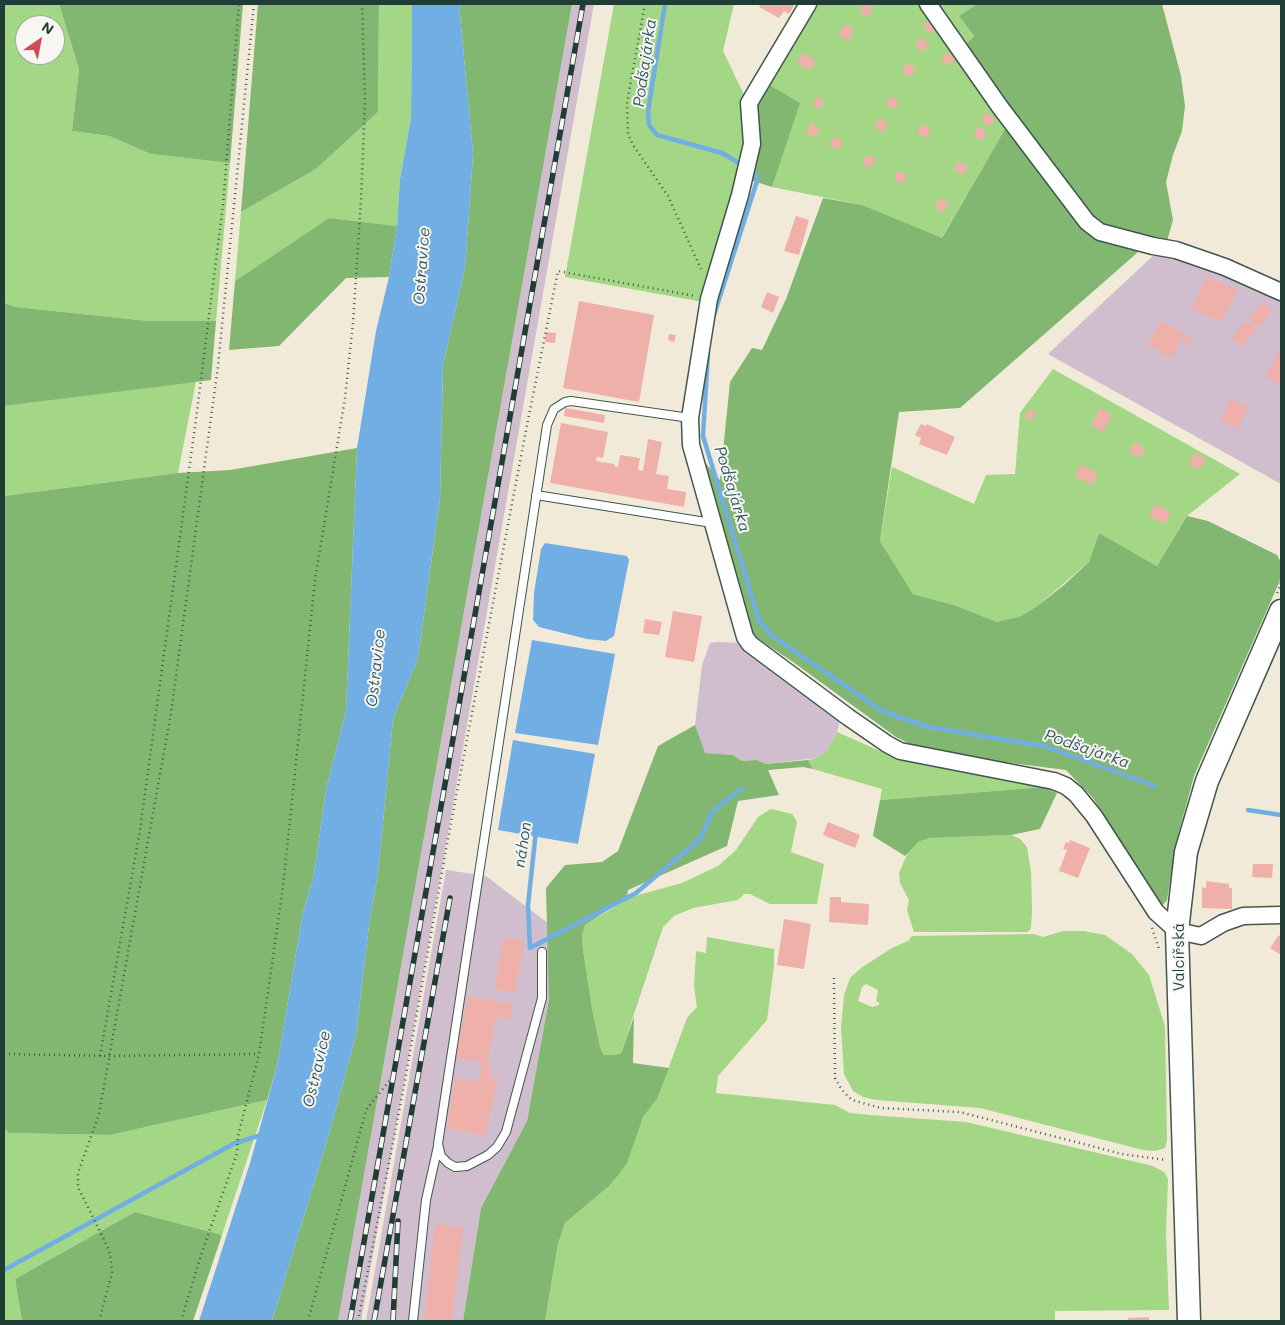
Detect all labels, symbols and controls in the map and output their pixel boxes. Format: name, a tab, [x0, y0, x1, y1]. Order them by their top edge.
north arrow	[15, 15, 65, 65]
text: N	[38, 17, 58, 39]
water label: Podšajárka	[629, 18, 661, 108]
water label: Ostravice	[410, 226, 434, 306]
water label: Podšajárka	[710, 444, 754, 534]
water label: Ostravice	[362, 628, 390, 708]
water label: Podšajárka	[1042, 725, 1132, 773]
water label: náhon	[510, 821, 536, 869]
street label: Valcířská	[1170, 923, 1188, 991]
water label: Ostravice	[299, 1029, 335, 1109]

